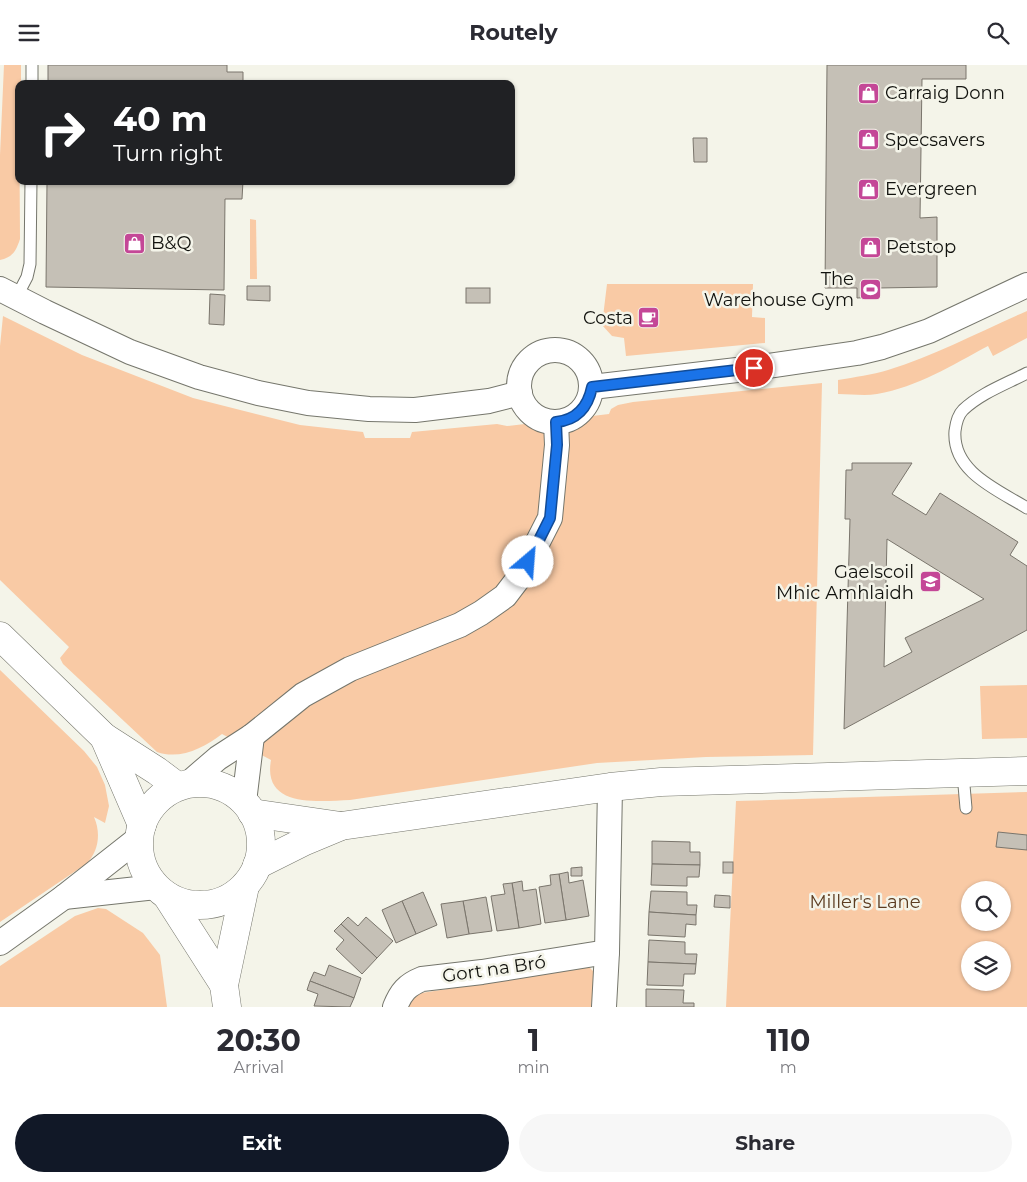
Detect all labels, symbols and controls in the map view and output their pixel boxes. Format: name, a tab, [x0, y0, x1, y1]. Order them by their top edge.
icon: menu	[15, 19, 43, 47]
text: Routely	[469, 19, 558, 46]
icon: search	[984, 19, 1012, 47]
shop icon: Carraig Donn	[857, 81, 881, 105]
place label: Carraig Donn	[885, 82, 1005, 104]
text: 40 m	[113, 97, 208, 140]
icon: right	[30, 100, 95, 165]
shop icon: Specsavers	[857, 128, 881, 152]
place label: Specsavers	[885, 129, 985, 151]
text: Turn right	[113, 140, 223, 167]
shop icon: Evergreen	[857, 177, 881, 201]
place label: Evergreen	[885, 178, 977, 200]
shop icon: B&Q	[123, 231, 147, 255]
place label: B&Q	[151, 232, 192, 254]
shop icon: Petstop	[858, 235, 882, 259]
place label: Petstop	[886, 236, 956, 258]
place label: The Warehouse Gym	[704, 268, 854, 311]
sports icon: The Warehouse Gym	[858, 277, 882, 301]
cafe icon: Costa	[637, 306, 661, 330]
place label: Costa	[583, 307, 633, 329]
pin	[733, 347, 775, 389]
icon: arrive	[740, 354, 768, 382]
position arrow	[501, 535, 553, 587]
place label: Gaelscoil Mhic Amhlaidh	[776, 561, 914, 604]
school or university icon: Gaelscoil Mhic Amhlaidh	[918, 570, 942, 594]
map controls	[961, 881, 1011, 991]
button: search	[961, 881, 1011, 931]
park label: Miller's Lane	[809, 891, 921, 913]
button: layers	[961, 941, 1011, 991]
street label: Gort na Bró	[441, 951, 547, 987]
text: 20:30	[217, 1022, 301, 1059]
text: 1	[528, 1022, 539, 1059]
text: 110	[766, 1022, 810, 1059]
text: Arrival	[234, 1058, 284, 1077]
text: min	[518, 1058, 550, 1077]
text: m	[780, 1058, 797, 1077]
button: Exit	[15, 1114, 509, 1172]
button: Share	[519, 1114, 1012, 1172]

